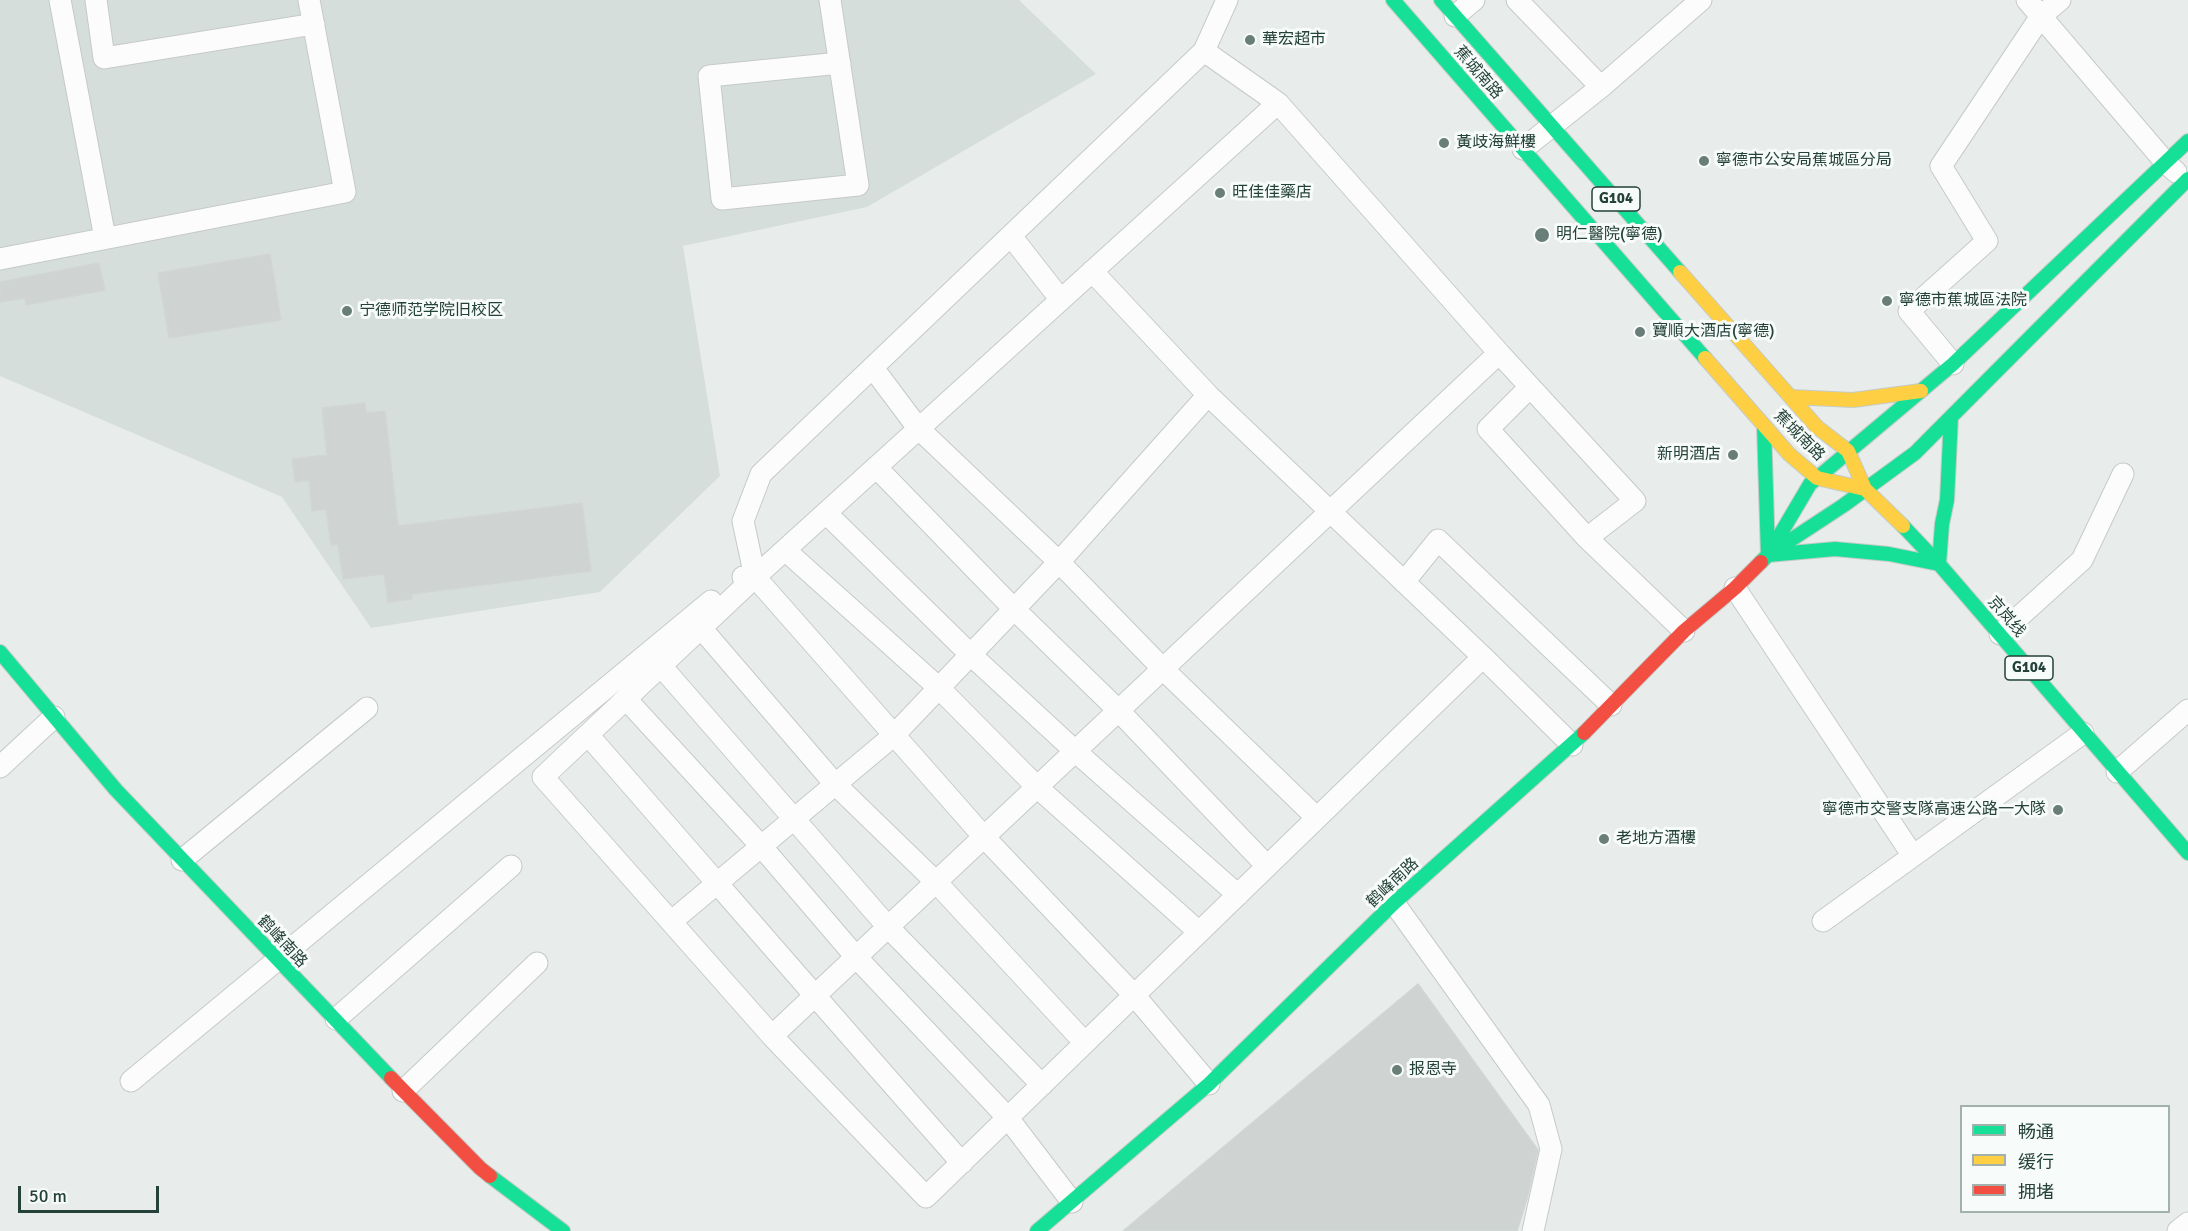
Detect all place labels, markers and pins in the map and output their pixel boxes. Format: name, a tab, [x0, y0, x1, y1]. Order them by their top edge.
place label: 華宏超市	[1262, 30, 1326, 50]
marker: 華宏超市	[1243, 33, 1257, 47]
place label: 黃歧海鮮樓	[1456, 133, 1536, 153]
marker: 黃歧海鮮樓	[1437, 136, 1451, 150]
place label: 寧德市公安局蕉城區分局	[1716, 151, 1892, 171]
marker: 寧德市公安局蕉城區分局	[1697, 154, 1711, 168]
place label: 旺佳佳藥店	[1232, 183, 1312, 203]
marker: 旺佳佳藥店	[1213, 186, 1227, 200]
place label: 明仁醫院(寧德)	[1556, 225, 1663, 245]
marker: 明仁醫院(寧德)	[1533, 226, 1551, 244]
place label: 寧德市蕉城區法院	[1899, 291, 2027, 311]
marker: 寧德市蕉城區法院	[1880, 294, 1894, 308]
place label: 宁德师范学院旧校区	[359, 301, 503, 321]
marker: 宁德师范学院旧校区	[340, 304, 354, 318]
place label: 寶順大酒店(寧德)	[1652, 322, 1775, 342]
marker: 寶順大酒店(寧德)	[1633, 325, 1647, 339]
place label: 新明酒店	[1657, 445, 1721, 465]
marker: 新明酒店	[1726, 448, 1740, 462]
place label: 寧德市交警支隊高速公路一大隊	[1822, 800, 2046, 820]
marker: 寧德市交警支隊高速公路一大隊	[2051, 803, 2065, 817]
place label: 老地方酒樓	[1616, 829, 1696, 849]
marker: 老地方酒樓	[1597, 832, 1611, 846]
place label: 报恩寺	[1409, 1060, 1457, 1080]
marker: 报恩寺	[1390, 1063, 1404, 1077]

